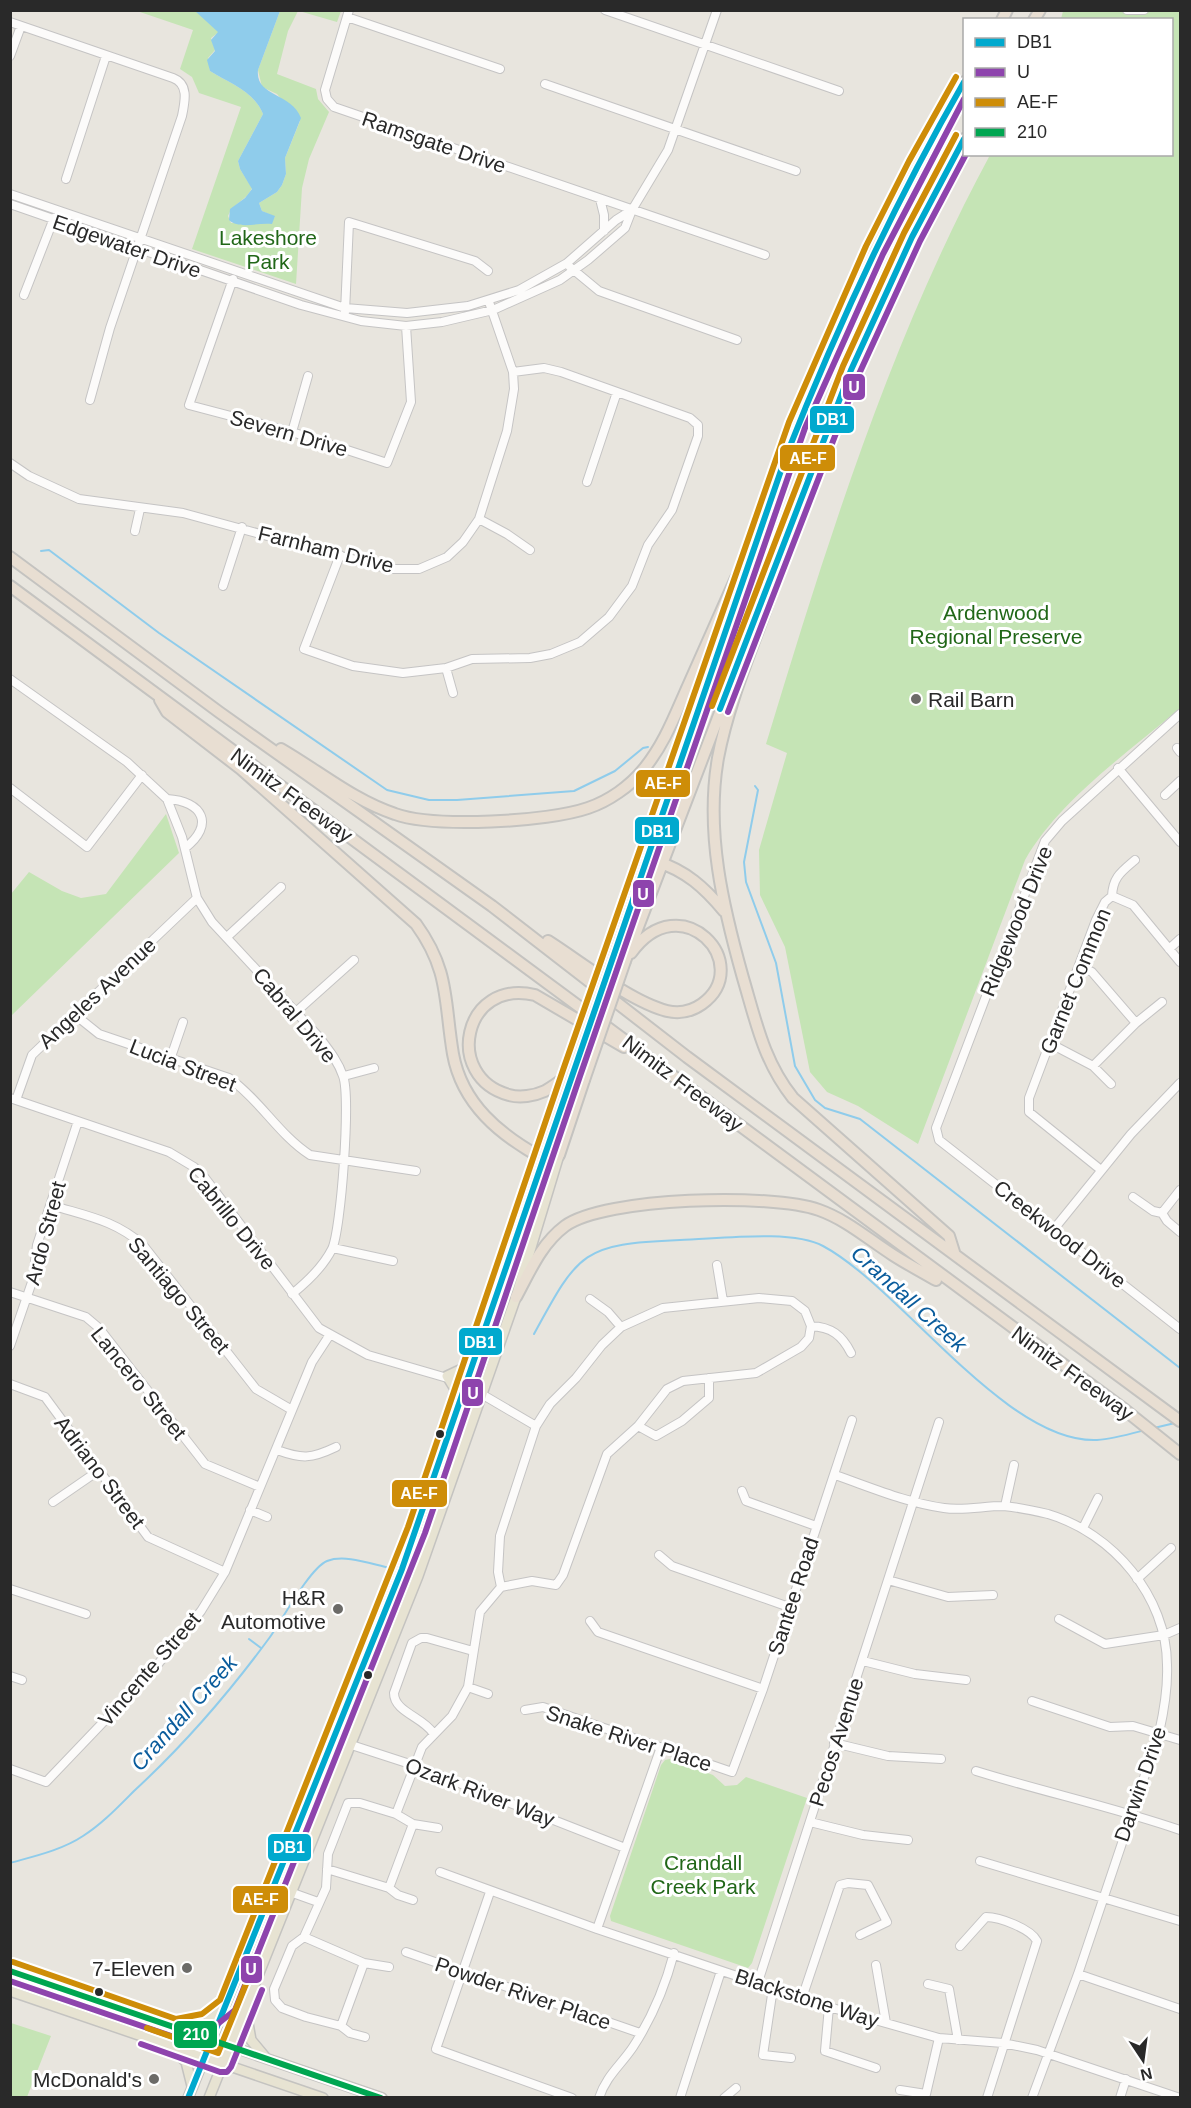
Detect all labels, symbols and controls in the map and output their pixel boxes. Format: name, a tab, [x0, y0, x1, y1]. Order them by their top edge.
legend	[963, 18, 1173, 156]
text: DB1	[1017, 32, 1052, 52]
text: U	[1017, 62, 1030, 82]
text: AE-F	[1017, 92, 1058, 112]
street label: Ramsgate Drive	[359, 107, 509, 177]
text: 210	[1017, 122, 1047, 142]
street label: Edgewater Drive	[50, 210, 204, 282]
park label: Lakeshore Park	[219, 226, 317, 273]
line badge: U	[842, 373, 866, 401]
text: U	[848, 379, 860, 396]
street label: Severn Drive	[227, 405, 351, 461]
line badge: DB1	[809, 405, 855, 434]
text: DB1	[816, 411, 848, 428]
line badge: AE-F	[779, 444, 836, 472]
text: AE-F	[789, 450, 827, 467]
street label: Farnham Drive	[256, 521, 396, 577]
park label: Ardenwood Regional Preserve	[910, 601, 1082, 648]
place label: Rail Barn	[928, 688, 1014, 711]
marker: Rail Barn	[909, 692, 923, 706]
street label: Nimitz Freeway	[227, 743, 358, 847]
line badge: AE-F	[635, 769, 691, 798]
text: AE-F	[644, 775, 682, 792]
line badge: DB1	[634, 816, 680, 845]
text: DB1	[641, 823, 673, 840]
street label: Ridgewood Drive	[975, 843, 1057, 999]
line badge: U	[632, 879, 655, 908]
text: U	[637, 886, 649, 903]
street label: Garnet Common	[1035, 905, 1115, 1057]
street label: Angeles Avenue	[34, 933, 160, 1053]
street label: Cabral Drive	[249, 963, 341, 1067]
street label: Nimitz Freeway	[618, 1030, 748, 1136]
street label: Lucia Street	[127, 1034, 240, 1096]
street label: Cabrillo Drive	[183, 1162, 281, 1274]
street label: Creekwood Drive	[989, 1175, 1131, 1293]
street label: Ardo Street	[20, 1179, 70, 1287]
street label: Santiago Street	[124, 1232, 234, 1358]
water label: Crandall Creek	[846, 1241, 973, 1358]
street label: Nimitz Freeway	[1008, 1321, 1139, 1425]
street label: Lancero Street	[87, 1322, 191, 1444]
line badge: DB1	[458, 1327, 503, 1356]
text: DB1	[464, 1334, 496, 1351]
line badge: U	[461, 1378, 484, 1407]
text: U	[467, 1385, 479, 1402]
street label: Adriano Street	[50, 1411, 150, 1533]
unlabelled marker	[434, 1428, 446, 1440]
line badge: AE-F	[391, 1479, 448, 1508]
text: AE-F	[400, 1485, 438, 1502]
street label: Santee Road	[763, 1534, 823, 1658]
place label: H&R Automotive	[221, 1586, 326, 1633]
marker: H&R Automotive	[331, 1602, 345, 1616]
street label: Vincente Street	[93, 1607, 205, 1731]
water label: Crandall Creek	[126, 1649, 243, 1776]
unlabelled marker	[362, 1669, 374, 1681]
street label: Pecos Avenue	[804, 1675, 868, 1809]
street label: Snake River Place	[543, 1700, 715, 1776]
street label: Darwin Drive	[1110, 1723, 1170, 1845]
street label: Ozark River Way	[402, 1753, 558, 1831]
line badge: DB1	[267, 1833, 312, 1862]
text: DB1	[273, 1839, 305, 1856]
park label: Crandall Creek Park	[650, 1851, 756, 1898]
line badge: AE-F	[232, 1885, 289, 1914]
text: AE-F	[241, 1891, 279, 1908]
street label: Powder River Place	[432, 1952, 614, 2034]
line badge: U	[240, 1955, 263, 1984]
place label: 7-Eleven	[92, 1957, 175, 1980]
marker: 7-Eleven	[180, 1961, 194, 1975]
text: U	[245, 1961, 257, 1978]
street label: Blackstone Way	[732, 1964, 882, 2032]
unlabelled marker	[93, 1986, 105, 1998]
line badge: 210	[173, 2020, 218, 2049]
text: 210	[183, 2026, 209, 2043]
north arrow	[1113, 2030, 1173, 2090]
text: N	[1139, 2065, 1154, 2084]
place label: McDonald's	[33, 2068, 142, 2091]
marker: McDonald's	[147, 2072, 161, 2086]

